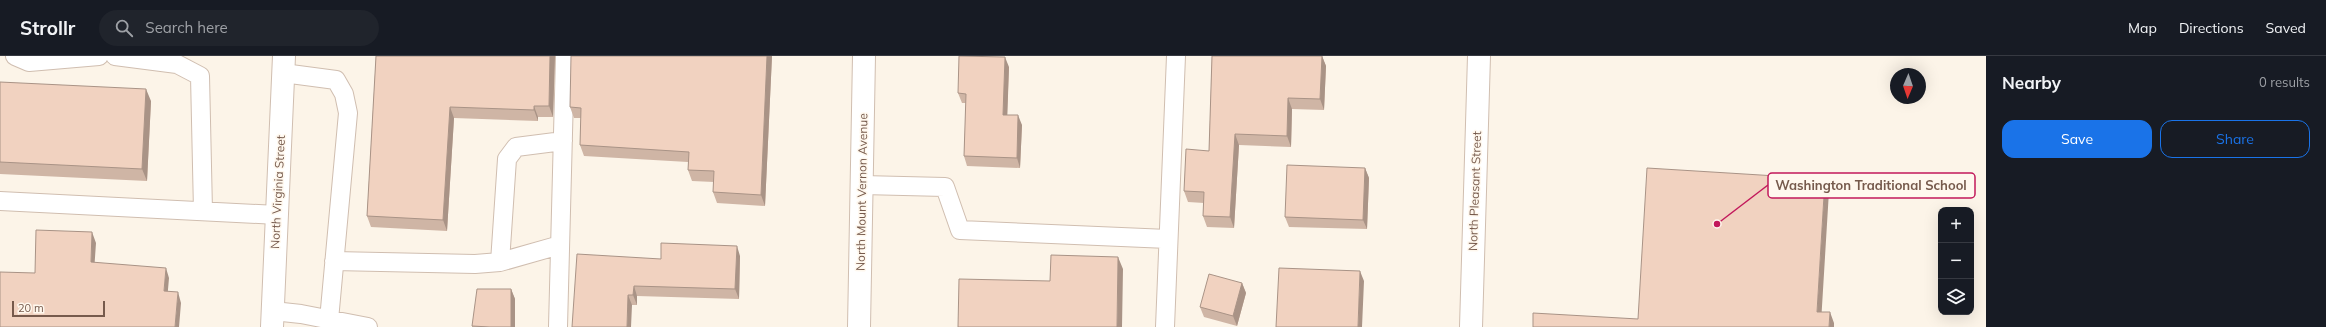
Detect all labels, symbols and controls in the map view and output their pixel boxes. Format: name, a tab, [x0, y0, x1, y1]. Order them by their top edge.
search box	[99, 10, 379, 46]
text: Strollr	[20, 16, 75, 40]
icon: search	[113, 17, 135, 39]
text: Search here	[145, 18, 228, 37]
text: Map	[2128, 19, 2157, 37]
text: Directions	[2179, 19, 2244, 37]
text: Saved	[2266, 19, 2306, 37]
north arrow	[1890, 68, 1926, 104]
text: Nearby	[2002, 72, 2061, 93]
text: 0 results	[2259, 74, 2310, 90]
street label: North Mount Vernon Avenue	[853, 113, 870, 271]
button: Save	[2002, 120, 2152, 158]
button: Share	[2160, 120, 2310, 158]
street label: North Pleasant Street	[1465, 131, 1484, 251]
street label: North Virginia Street	[267, 135, 288, 249]
callout: Washington Traditional School	[1768, 173, 1975, 198]
text: Washington Traditional School	[1775, 177, 1967, 193]
map controls	[1938, 207, 1974, 315]
button: +	[1938, 207, 1974, 243]
button: −	[1938, 243, 1974, 279]
button: layers	[1938, 279, 1974, 315]
scale bar	[12, 299, 105, 318]
text: 20 m	[18, 301, 44, 315]

